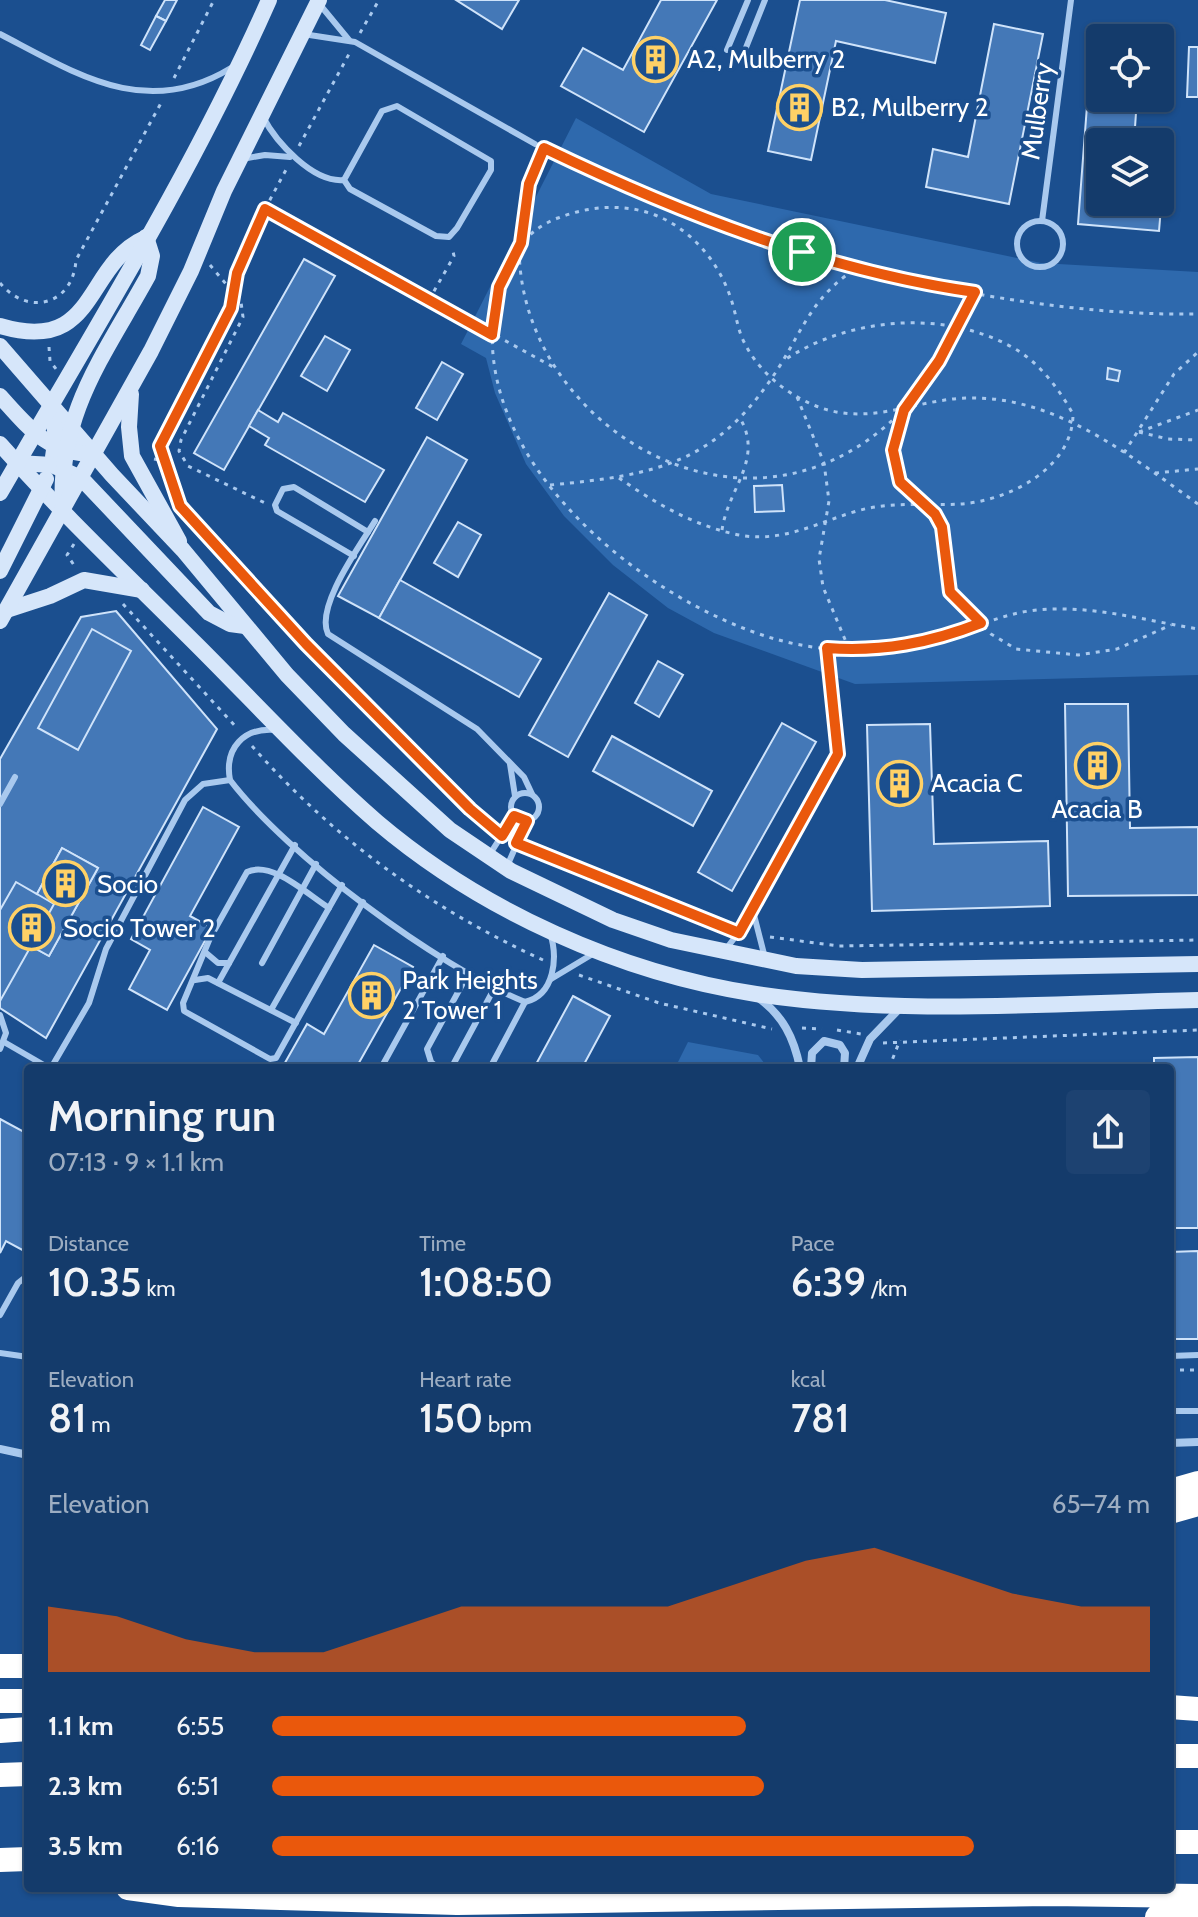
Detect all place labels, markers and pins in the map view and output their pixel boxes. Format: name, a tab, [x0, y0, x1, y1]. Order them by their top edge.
building icon: A2, Mulberry 2	[632, 35, 680, 83]
place label: A2, Mulberry 2	[687, 43, 845, 75]
building icon: B2, Mulberry 2	[776, 83, 824, 131]
place label: B2, Mulberry 2	[831, 91, 989, 123]
pin	[768, 218, 836, 286]
building icon: Acacia B	[1073, 742, 1121, 790]
building icon: Acacia C	[876, 759, 924, 807]
place label: Acacia C	[931, 767, 1023, 799]
place label: Acacia B	[1051, 793, 1143, 825]
building icon: Socio	[42, 860, 90, 908]
place label: Socio	[97, 868, 158, 900]
building icon: Socio Tower 2	[8, 904, 56, 952]
place label: Socio Tower 2	[63, 912, 216, 944]
place label: Park Heights 2 Tower 1	[402, 964, 538, 1026]
building icon: Park Heights 2 Tower 1	[347, 971, 395, 1019]

